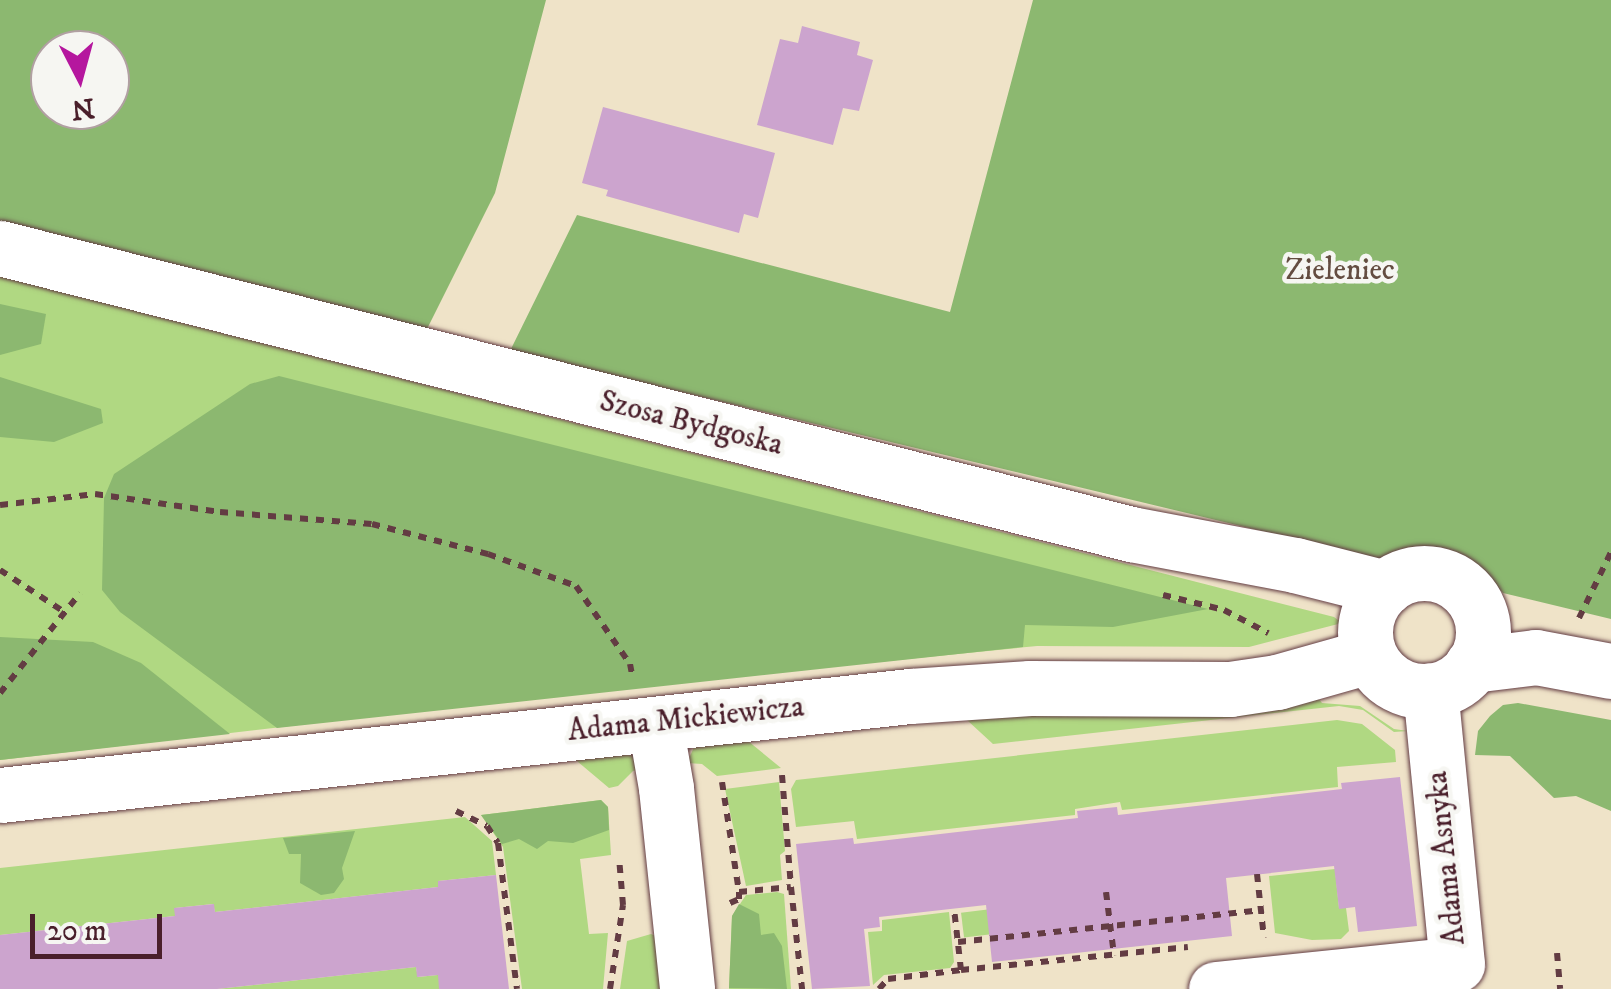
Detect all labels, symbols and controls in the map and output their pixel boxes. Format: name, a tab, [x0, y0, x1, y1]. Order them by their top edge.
north arrow	[30, 30, 130, 130]
text: N	[70, 90, 96, 127]
park label: Zieleniec	[1285, 253, 1395, 289]
street label: Szosa Bydgoska	[596, 384, 786, 464]
street label: Adama Mickiewicza	[566, 690, 806, 750]
street label: Adama Asnyka	[1420, 769, 1474, 947]
scale bar	[35, 894, 168, 956]
text: 20 m	[47, 913, 107, 950]

